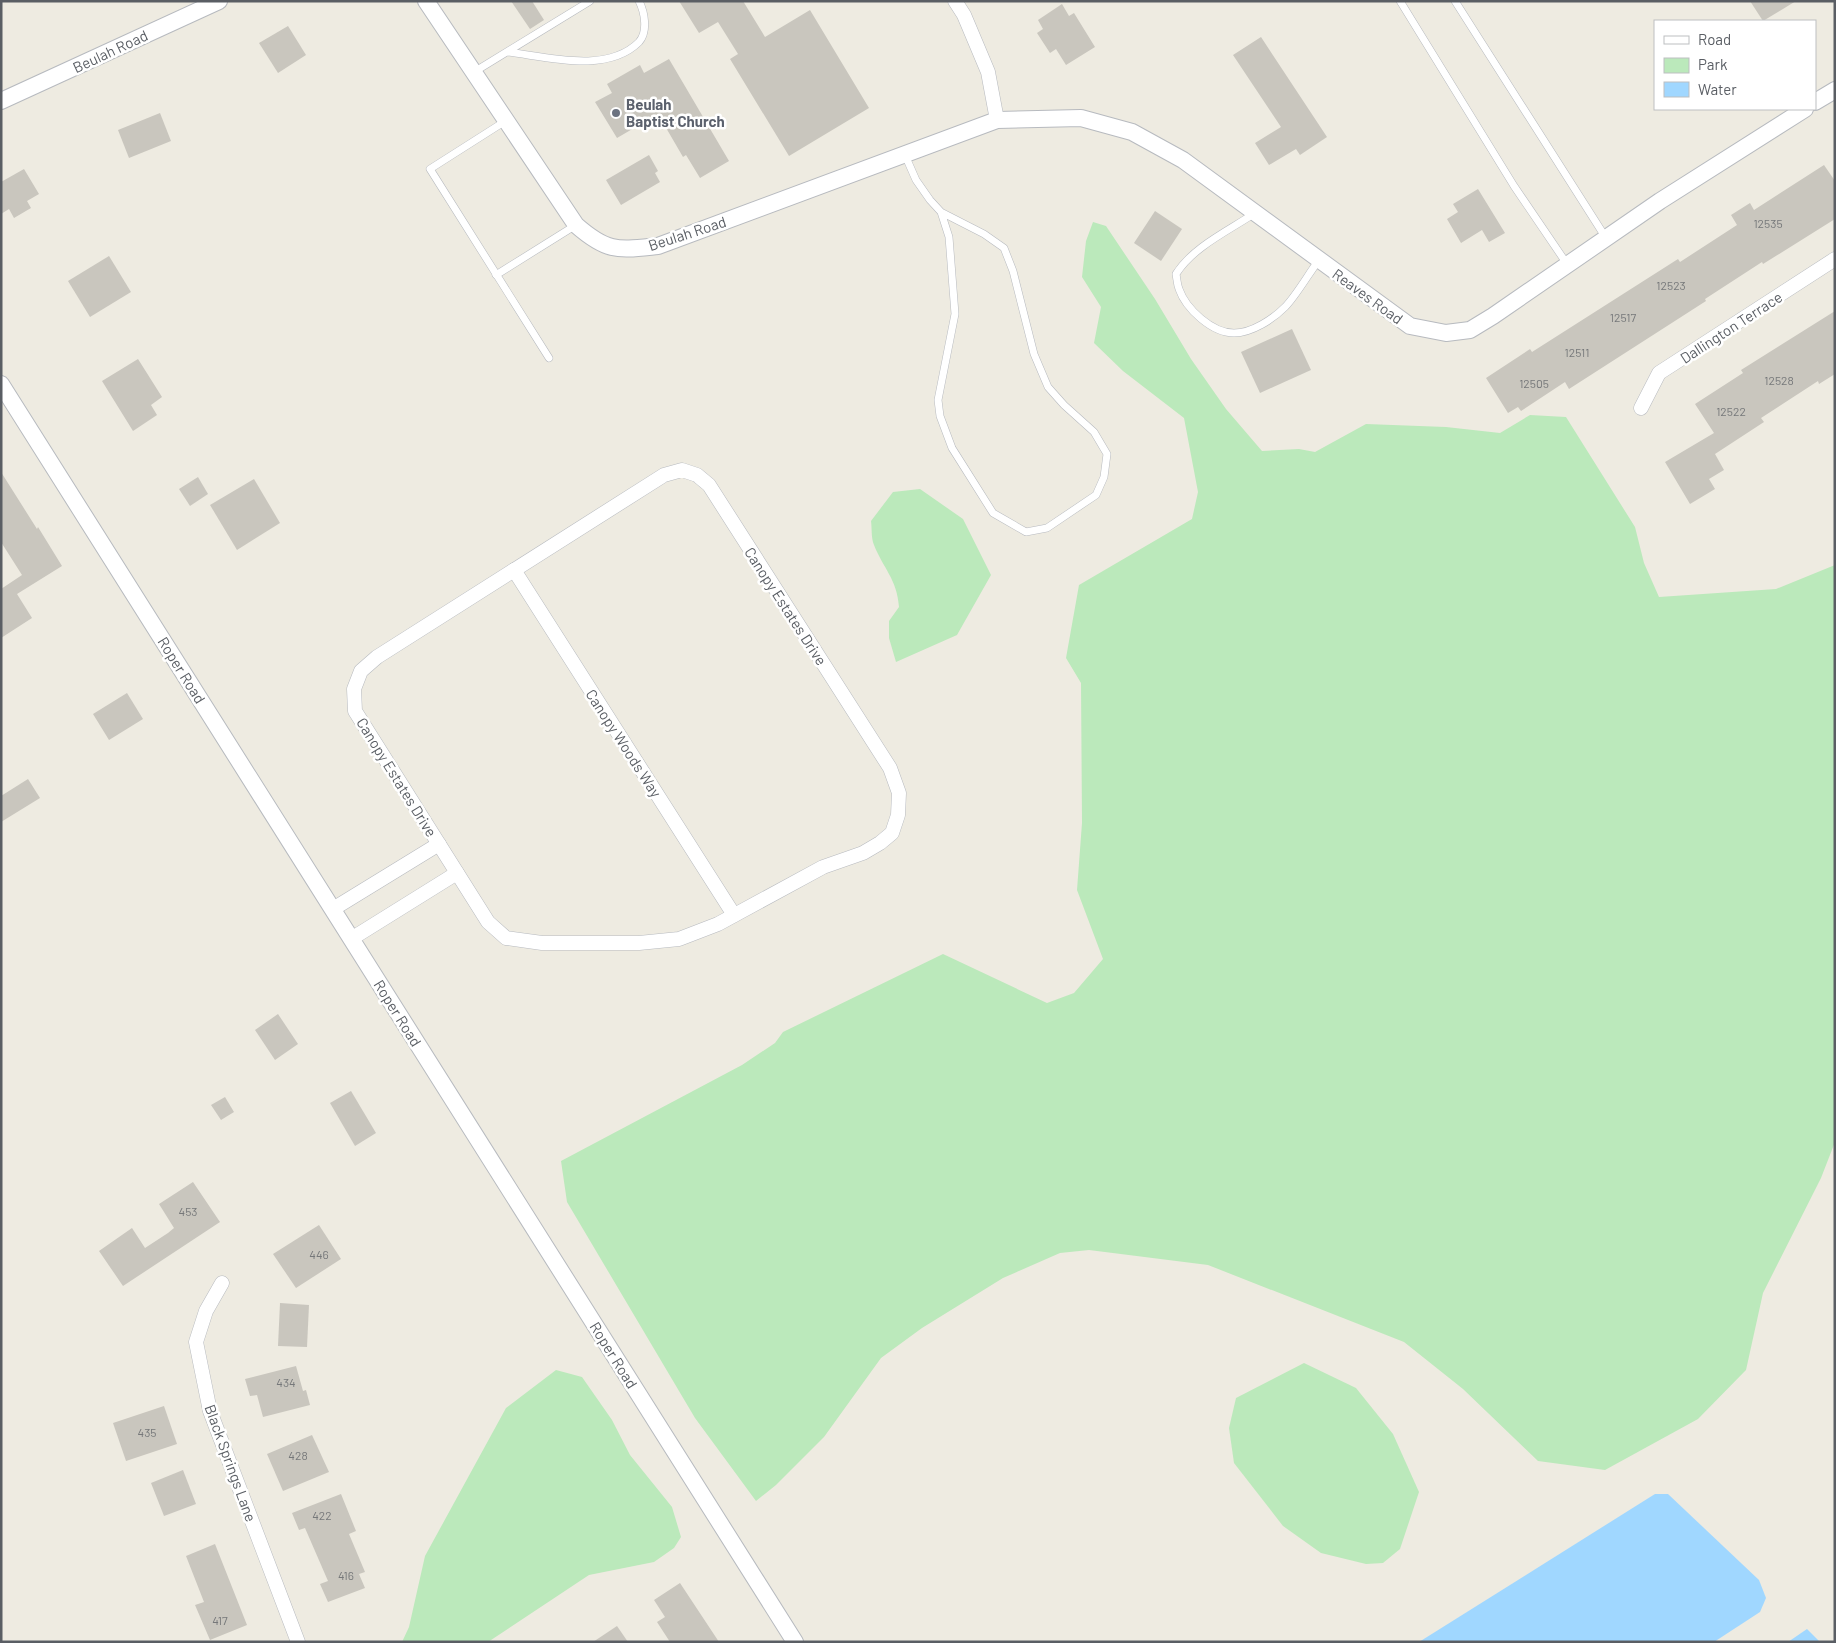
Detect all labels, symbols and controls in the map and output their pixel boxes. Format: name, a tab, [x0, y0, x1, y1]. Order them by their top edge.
legend	[1654, 20, 1816, 110]
street label: Beulah Road	[70, 26, 150, 76]
text: Road	[1698, 30, 1731, 48]
text: Park	[1698, 55, 1728, 73]
text: Water	[1698, 80, 1737, 98]
place label: Beulah Baptist Church	[626, 95, 725, 130]
marker: Beulah Baptist Church	[610, 107, 622, 119]
street label: Beulah Road	[646, 212, 728, 254]
house number: 12535	[1753, 216, 1783, 230]
street label: Reaves Road	[1329, 264, 1407, 328]
house number: 12523	[1656, 278, 1686, 292]
street label: Dallington Terrace	[1677, 287, 1785, 367]
house number: 12517	[1610, 310, 1636, 324]
house number: 12511	[1565, 345, 1589, 359]
house number: 12528	[1764, 373, 1794, 387]
house number: 12505	[1519, 376, 1549, 390]
house number: 12522	[1716, 404, 1746, 418]
street label: Canopy Estates Drive	[741, 544, 831, 668]
street label: Roper Road	[154, 633, 210, 707]
street label: Canopy Woods Way	[582, 686, 666, 800]
street label: Canopy Estates Drive	[353, 714, 441, 840]
street label: Roper Road	[370, 976, 426, 1050]
house number: 453	[179, 1204, 197, 1218]
house number: 446	[309, 1247, 329, 1261]
street label: Roper Road	[586, 1318, 642, 1392]
house number: 434	[276, 1375, 296, 1389]
street label: Black Springs Lane	[201, 1402, 261, 1524]
house number: 435	[138, 1425, 156, 1439]
house number: 428	[288, 1448, 308, 1462]
house number: 422	[312, 1508, 332, 1522]
house number: 416	[338, 1568, 354, 1582]
house number: 417	[212, 1613, 228, 1627]

